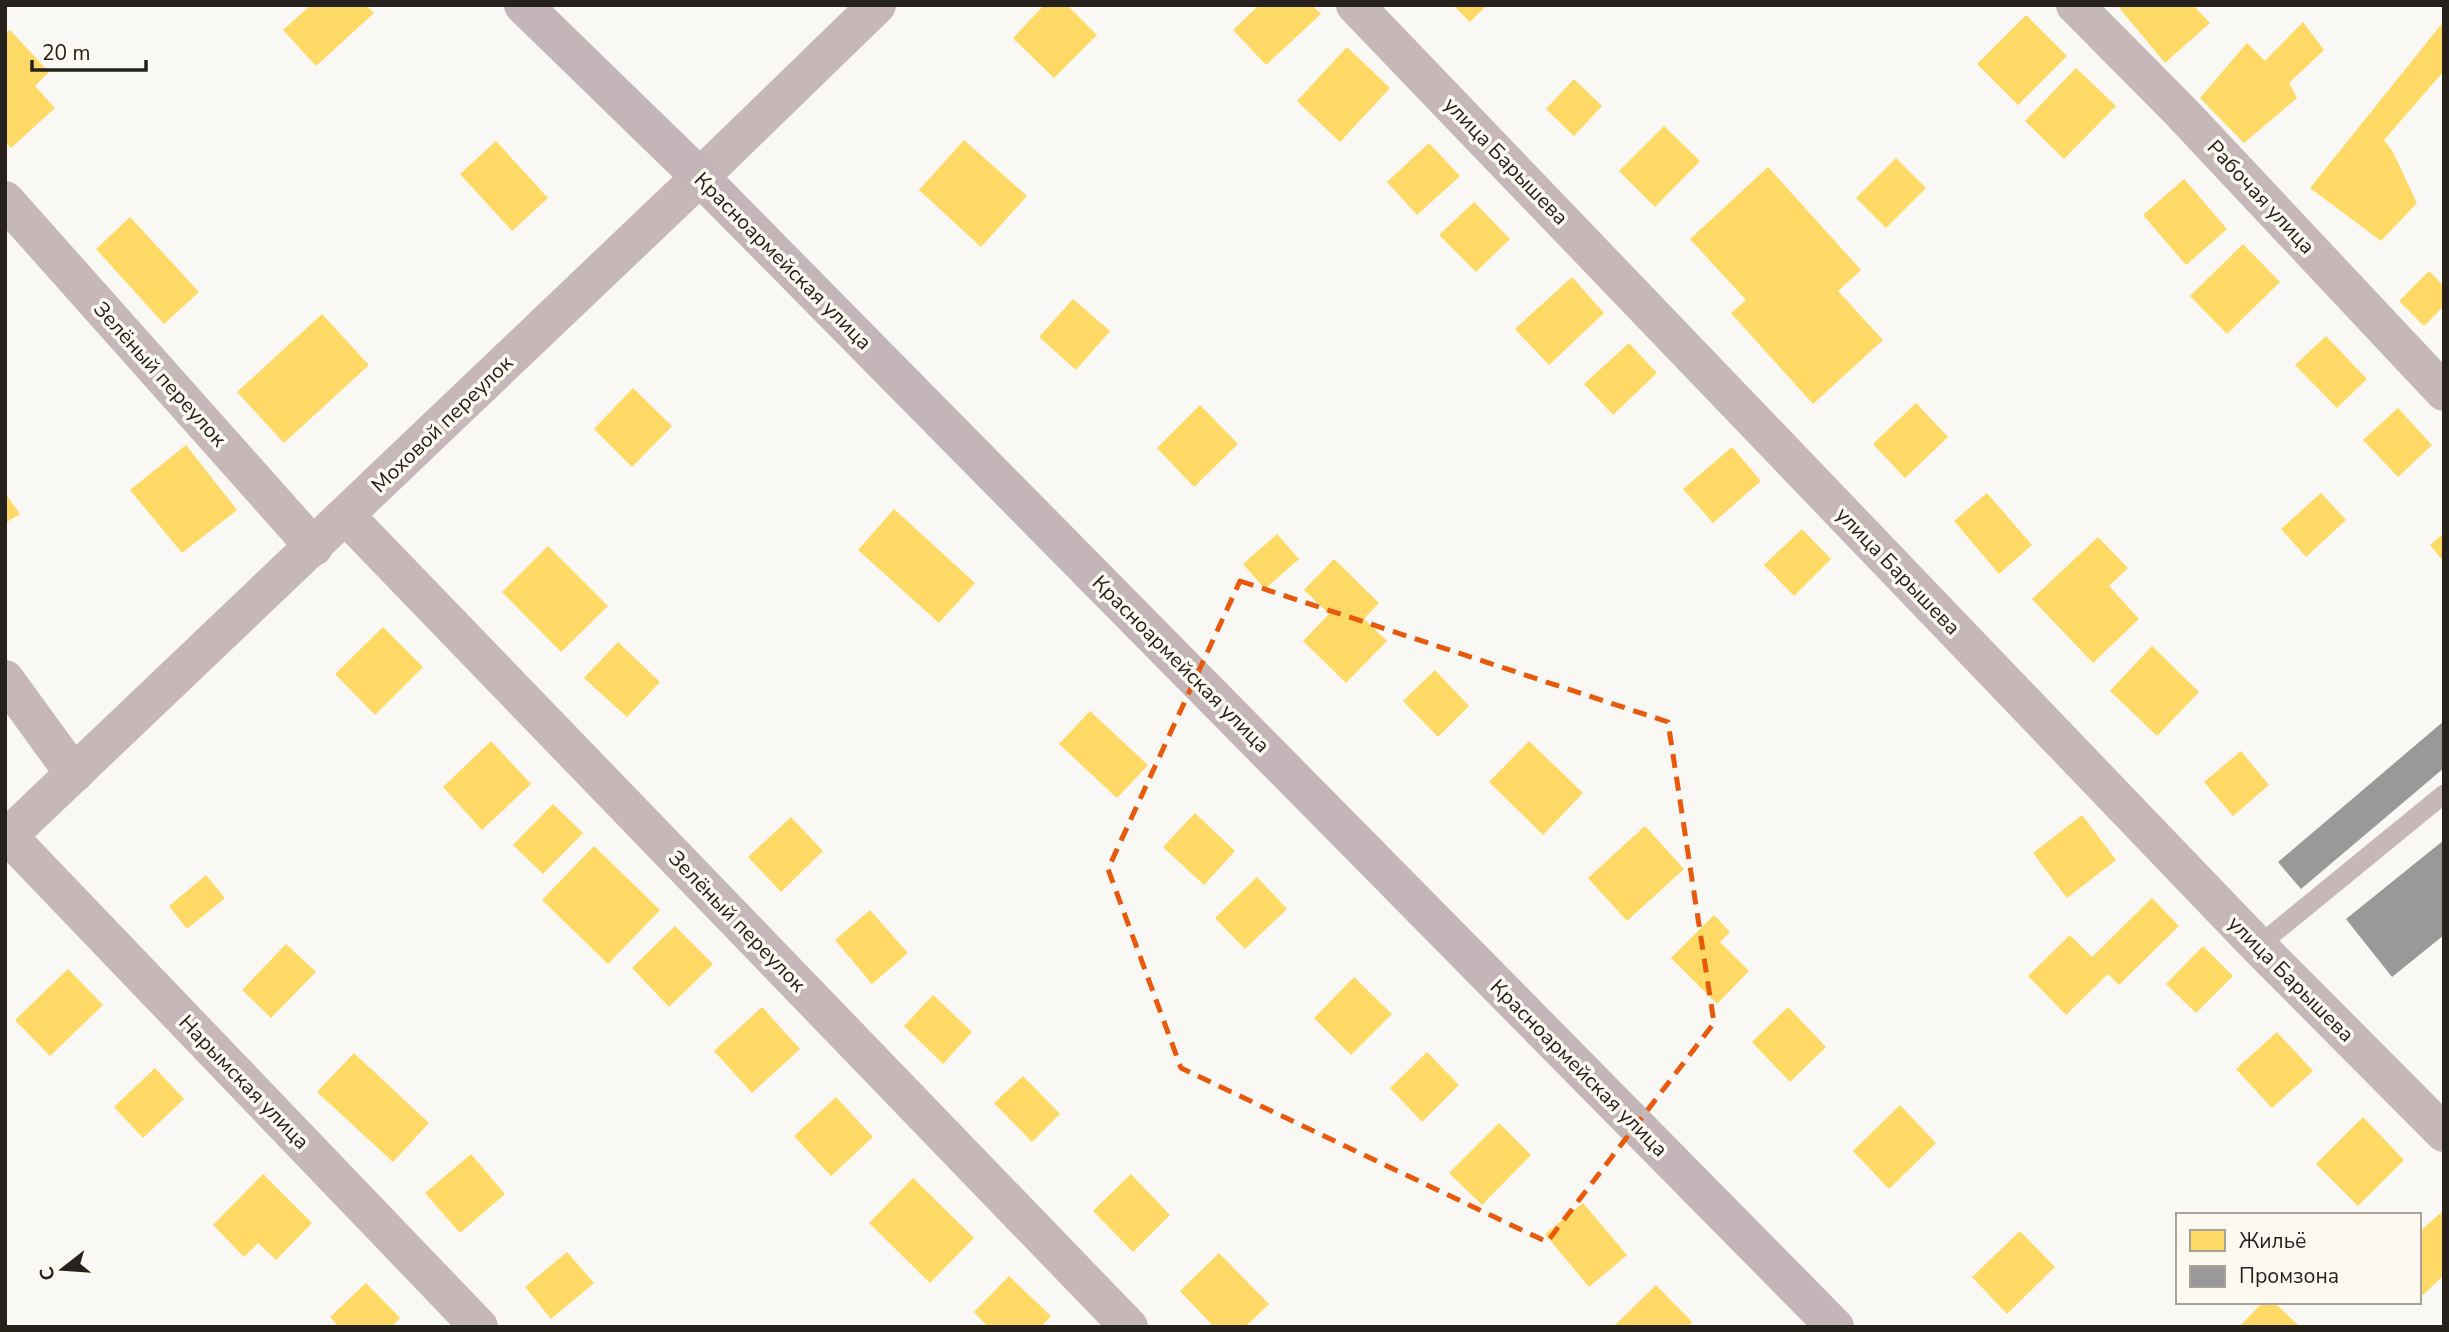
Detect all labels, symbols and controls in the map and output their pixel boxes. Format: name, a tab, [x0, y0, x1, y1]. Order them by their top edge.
scale bar	[32, 28, 145, 72]
text: 20 m	[42, 39, 91, 67]
street label: улица Барышева	[1438, 91, 1574, 231]
street label: Рабочая улица	[2201, 134, 2321, 260]
street label: Красноармейская улица	[688, 166, 878, 356]
street label: Зелёный переулок	[87, 295, 233, 453]
street label: Моховой переулок	[365, 349, 519, 499]
street label: улица Барышева	[1830, 501, 1966, 641]
street label: Красноармейская улица	[1086, 569, 1276, 759]
street label: Зелёный переулок	[662, 844, 812, 998]
street label: улица Барышева	[2222, 910, 2360, 1048]
street label: Красноармейская улица	[1484, 973, 1674, 1163]
street label: Нарымская улица	[173, 1009, 315, 1155]
legend	[2176, 1213, 2421, 1304]
text: Жильё	[2239, 1227, 2306, 1255]
north arrow	[28, 1234, 98, 1304]
text: Промзона	[2239, 1262, 2339, 1290]
text: С	[33, 1264, 62, 1284]

